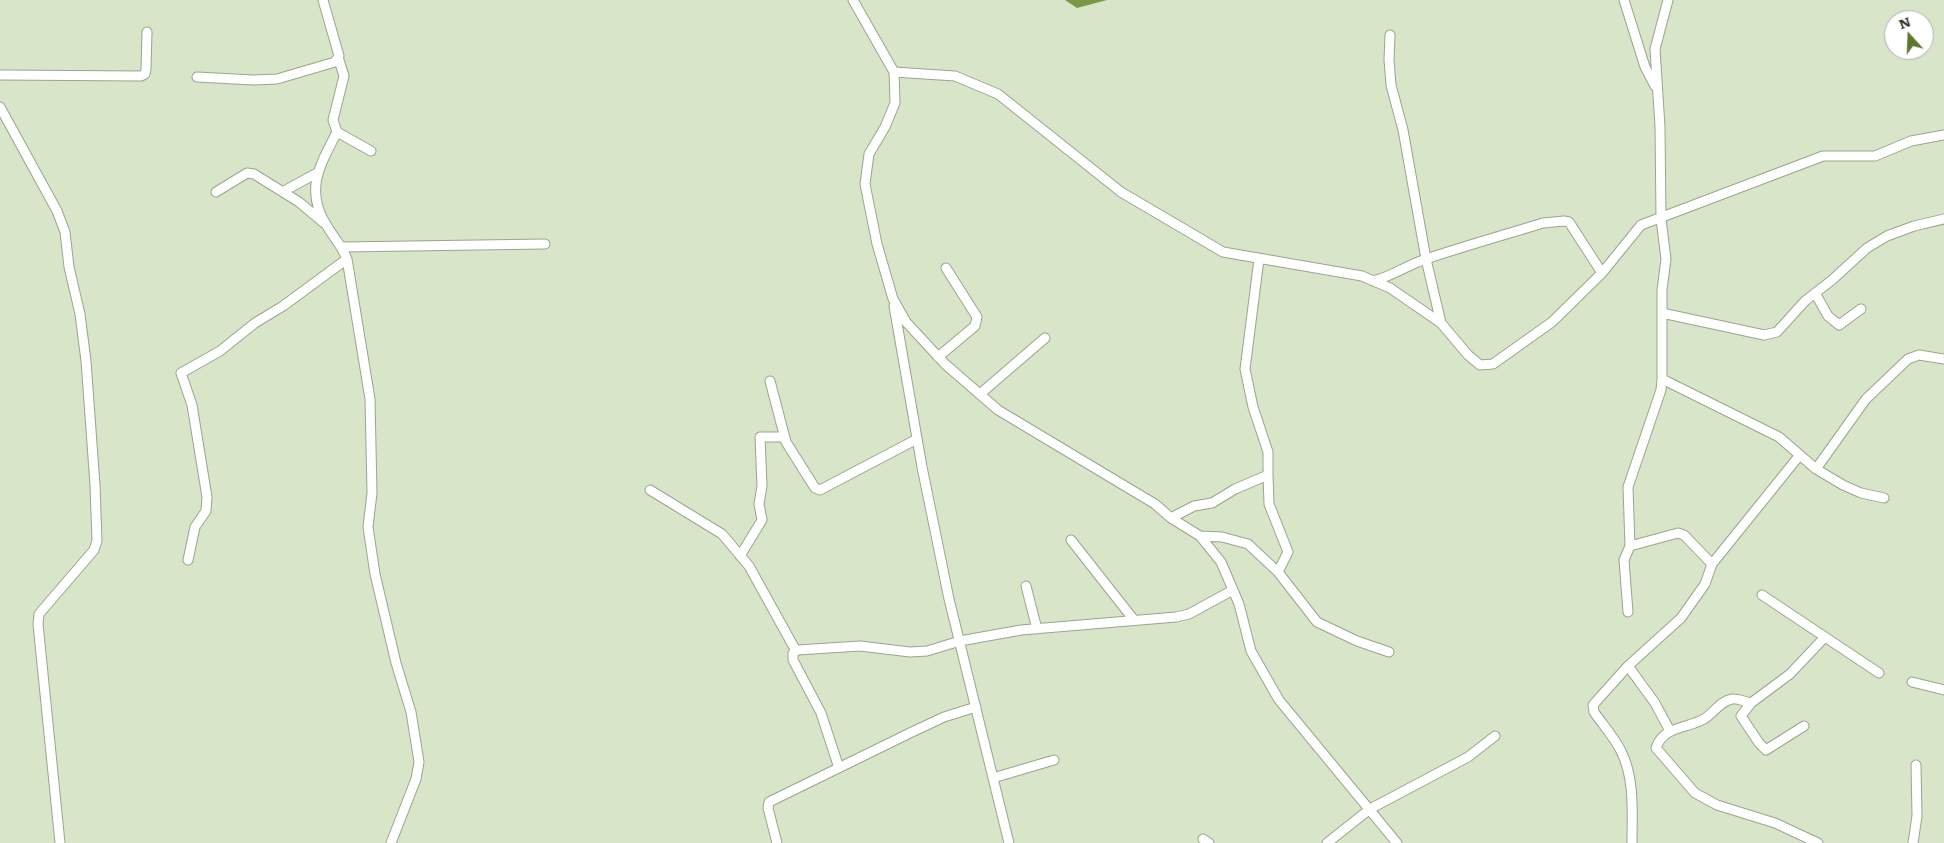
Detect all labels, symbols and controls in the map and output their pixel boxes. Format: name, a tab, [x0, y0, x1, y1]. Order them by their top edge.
north arrow	[1884, 10, 1934, 60]
text: N	[1895, 10, 1913, 33]

